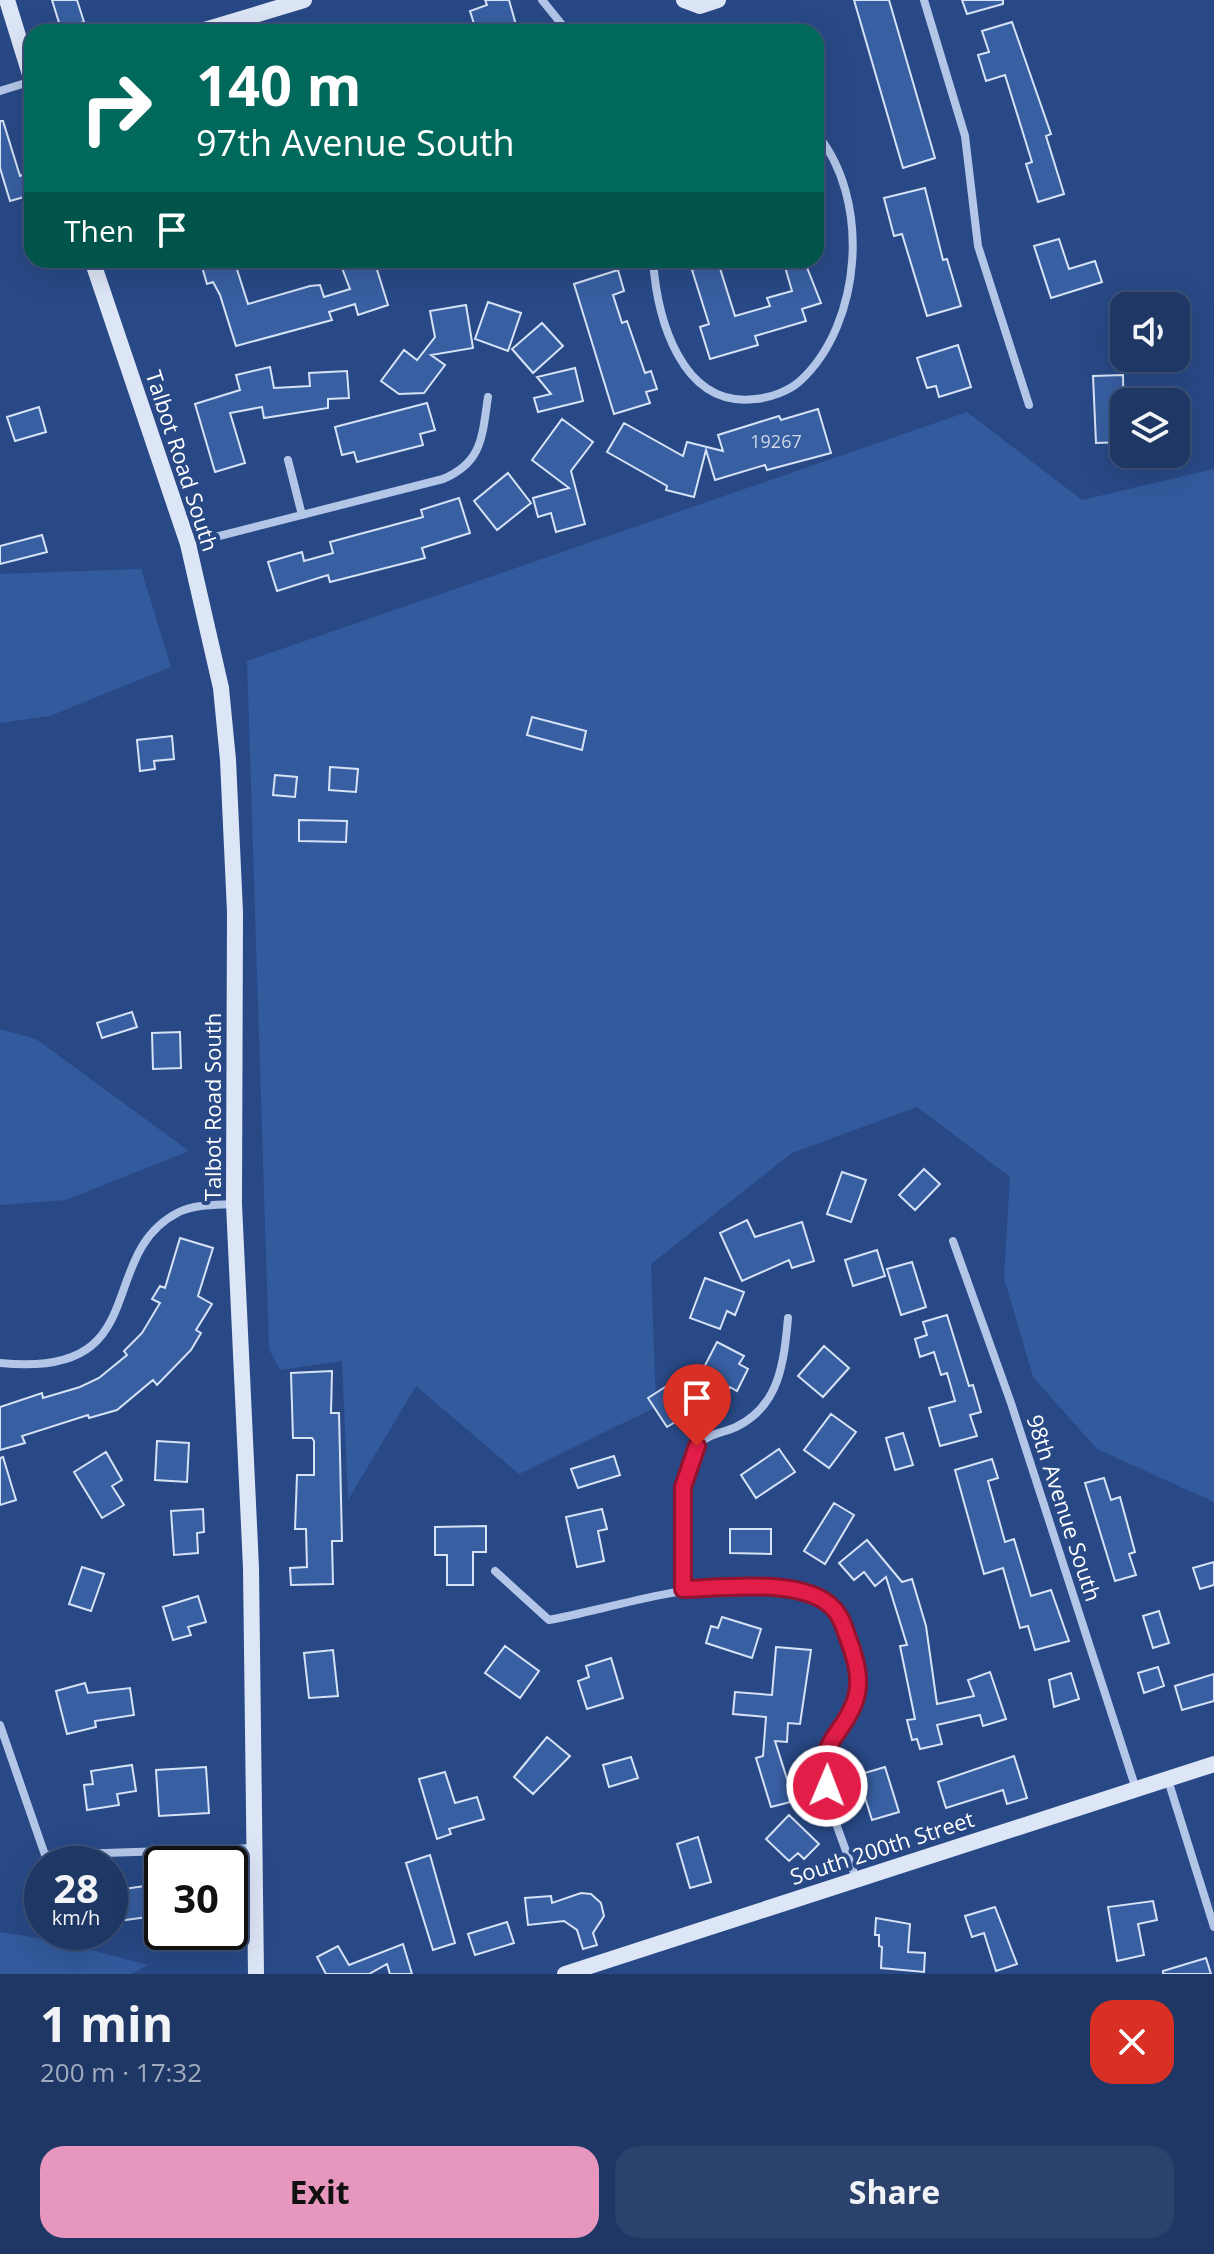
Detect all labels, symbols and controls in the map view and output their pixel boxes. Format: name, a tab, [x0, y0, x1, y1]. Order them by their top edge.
text: 140 m	[196, 46, 362, 122]
icon: right	[64, 56, 168, 160]
text: 97th Avenue South	[196, 118, 515, 167]
icon: arrive	[150, 208, 194, 252]
text: Then	[64, 210, 134, 251]
map controls	[1110, 292, 1190, 468]
button: sound	[1110, 292, 1190, 372]
street label: Talbot Road South	[140, 366, 226, 555]
button: layers	[1110, 388, 1190, 468]
house number: 19267	[750, 429, 802, 453]
street label: Talbot Road South	[197, 1013, 227, 1201]
pin	[663, 1364, 731, 1446]
icon: arrive	[675, 1376, 719, 1420]
street label: 98th Avenue South	[1021, 1410, 1109, 1605]
position arrow	[785, 1744, 869, 1828]
street label: South 200th Street	[786, 1803, 978, 1891]
speed limit sign: 30	[144, 1846, 248, 1950]
text: 28	[53, 1860, 99, 1915]
text: km/h	[52, 1904, 100, 1931]
text: 1 min	[40, 1991, 173, 2056]
button: close	[1090, 2000, 1174, 2084]
text: 200 m · 17:32	[40, 2054, 202, 2090]
button: Exit	[40, 2146, 599, 2238]
button: Share	[615, 2146, 1174, 2238]

